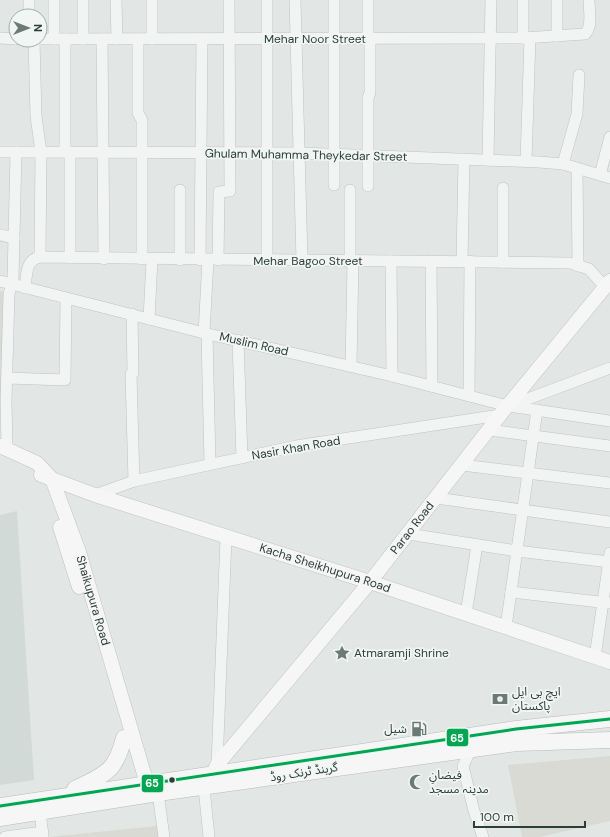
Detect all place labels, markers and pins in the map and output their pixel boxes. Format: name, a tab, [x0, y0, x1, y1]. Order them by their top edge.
place icon: Atmaramji Shrine	[333, 644, 351, 662]
place label: Atmaramji Shrine	[354, 645, 449, 661]
place label: ایچ بی ایل پاکستان	[512, 684, 561, 714]
bank icon: ایچ بی ایل پاکستان	[491, 690, 509, 708]
fuel station icon: شیل	[410, 720, 428, 738]
place label: شیل	[384, 721, 407, 737]
place label: فیضانِ مدینہ مسجد	[429, 767, 489, 797]
mosque icon: فیضانِ مدینہ مسجد	[408, 773, 426, 791]
unlabelled marker	[167, 775, 177, 785]

